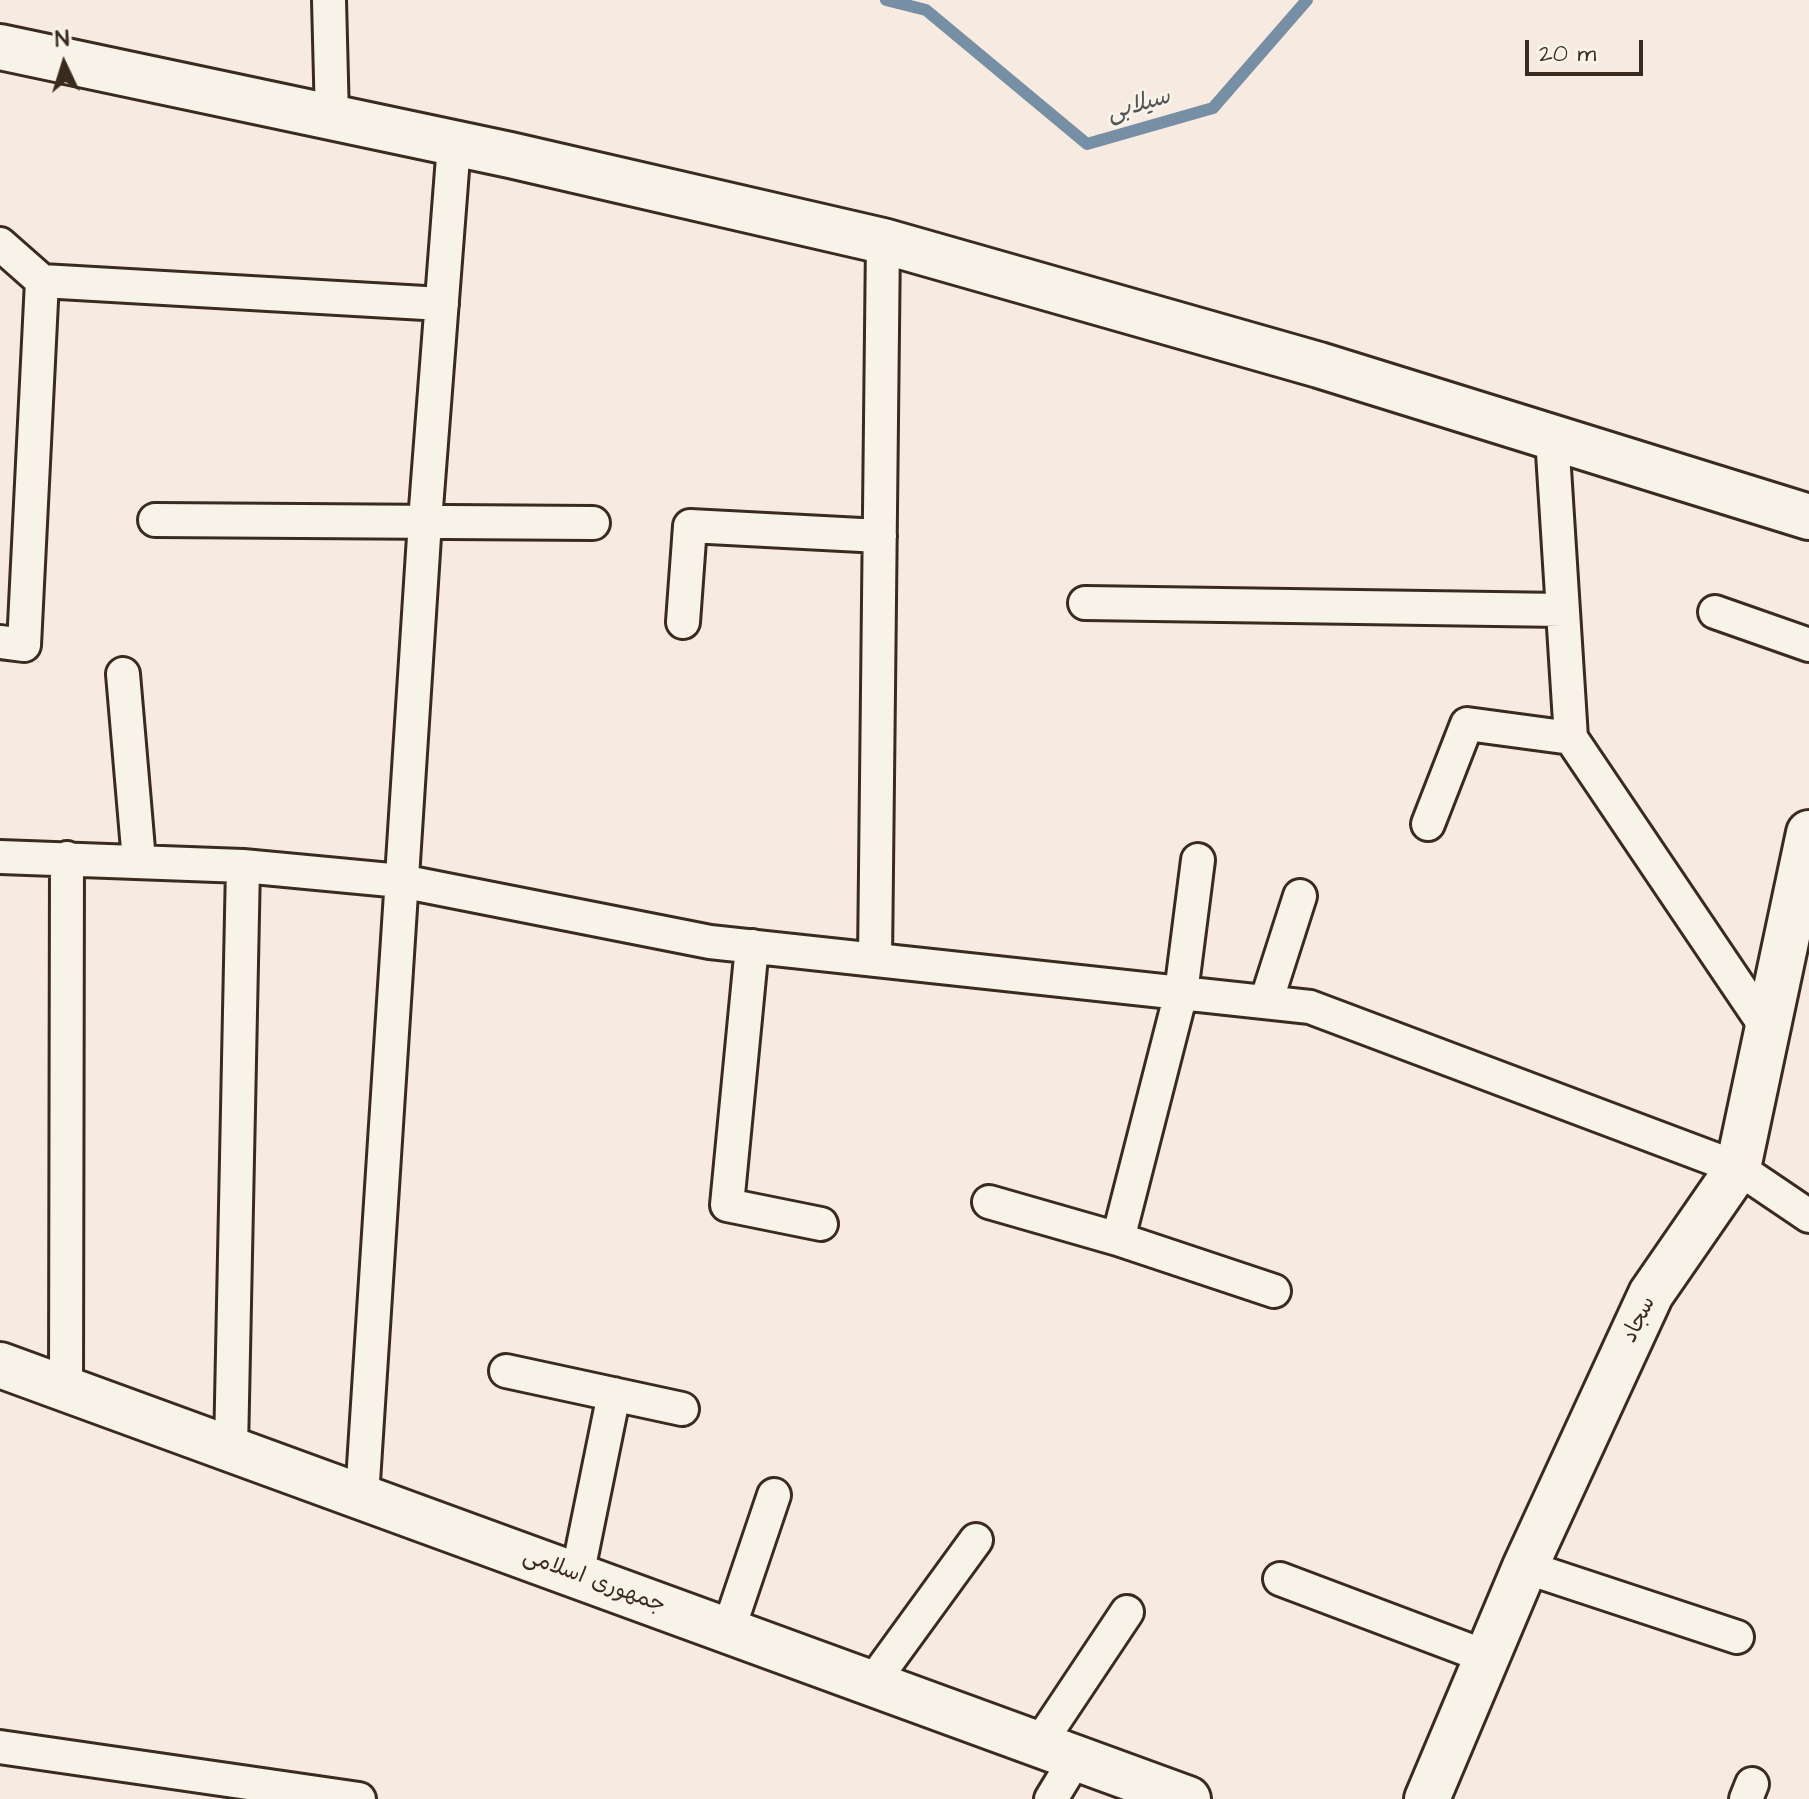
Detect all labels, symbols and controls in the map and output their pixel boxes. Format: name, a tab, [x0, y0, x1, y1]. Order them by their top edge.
north arrow	[24, 24, 104, 104]
text: N	[54, 24, 70, 56]
scale bar	[1529, 24, 1647, 74]
text: 20 m	[1539, 37, 1596, 71]
water label: سیلابی	[1104, 83, 1174, 129]
street label: سجاد	[1618, 1293, 1662, 1347]
street label: جمهوری اسلامی	[519, 1544, 669, 1620]

